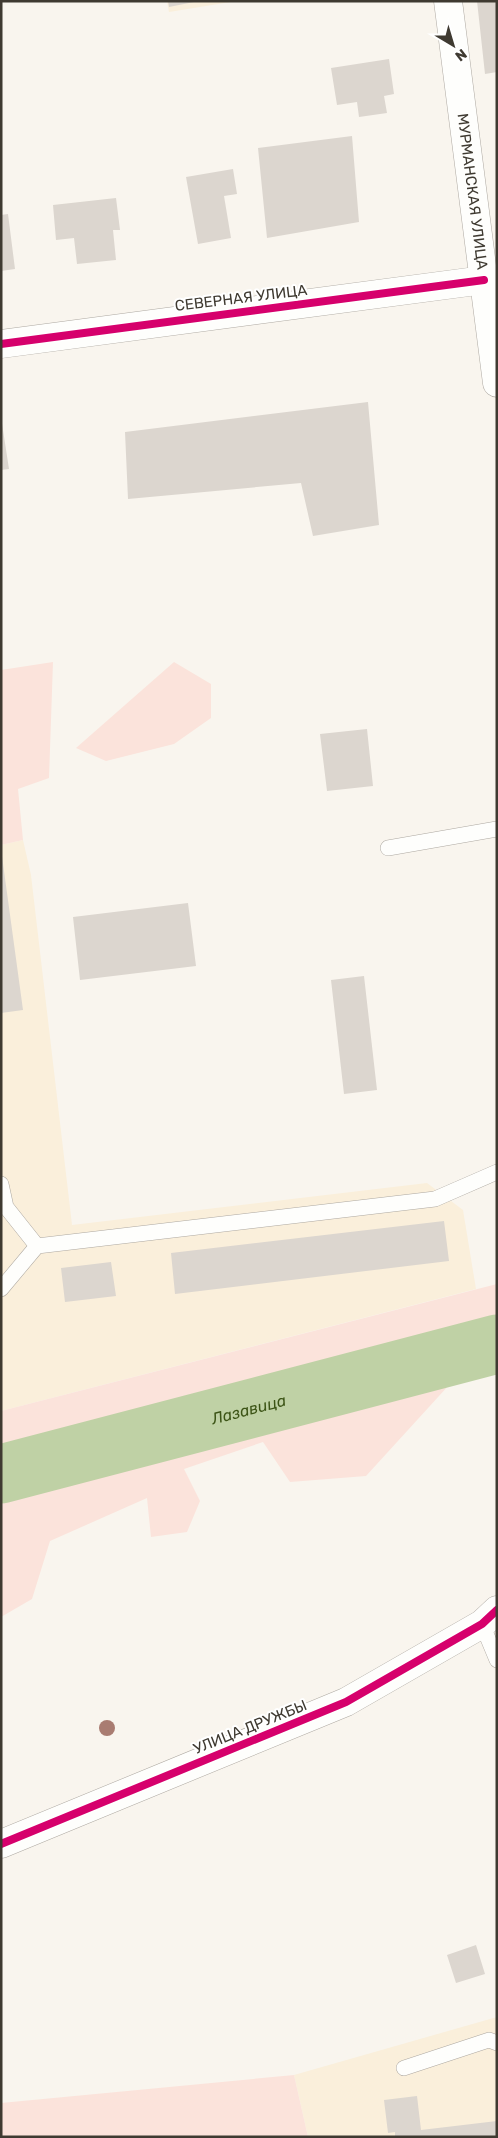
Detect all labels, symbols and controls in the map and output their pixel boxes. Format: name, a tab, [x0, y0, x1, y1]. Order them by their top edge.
north arrow	[428, 20, 478, 70]
text: N	[451, 45, 470, 65]
street label: МУРМАНСКАЯ УЛИЦА	[453, 112, 491, 271]
street label: СЕВЕРНАЯ УЛИЦА	[174, 281, 308, 315]
water label: Лазавица	[208, 1391, 288, 1429]
street label: УЛИЦА ДРУЖБЫ	[191, 1696, 309, 1758]

